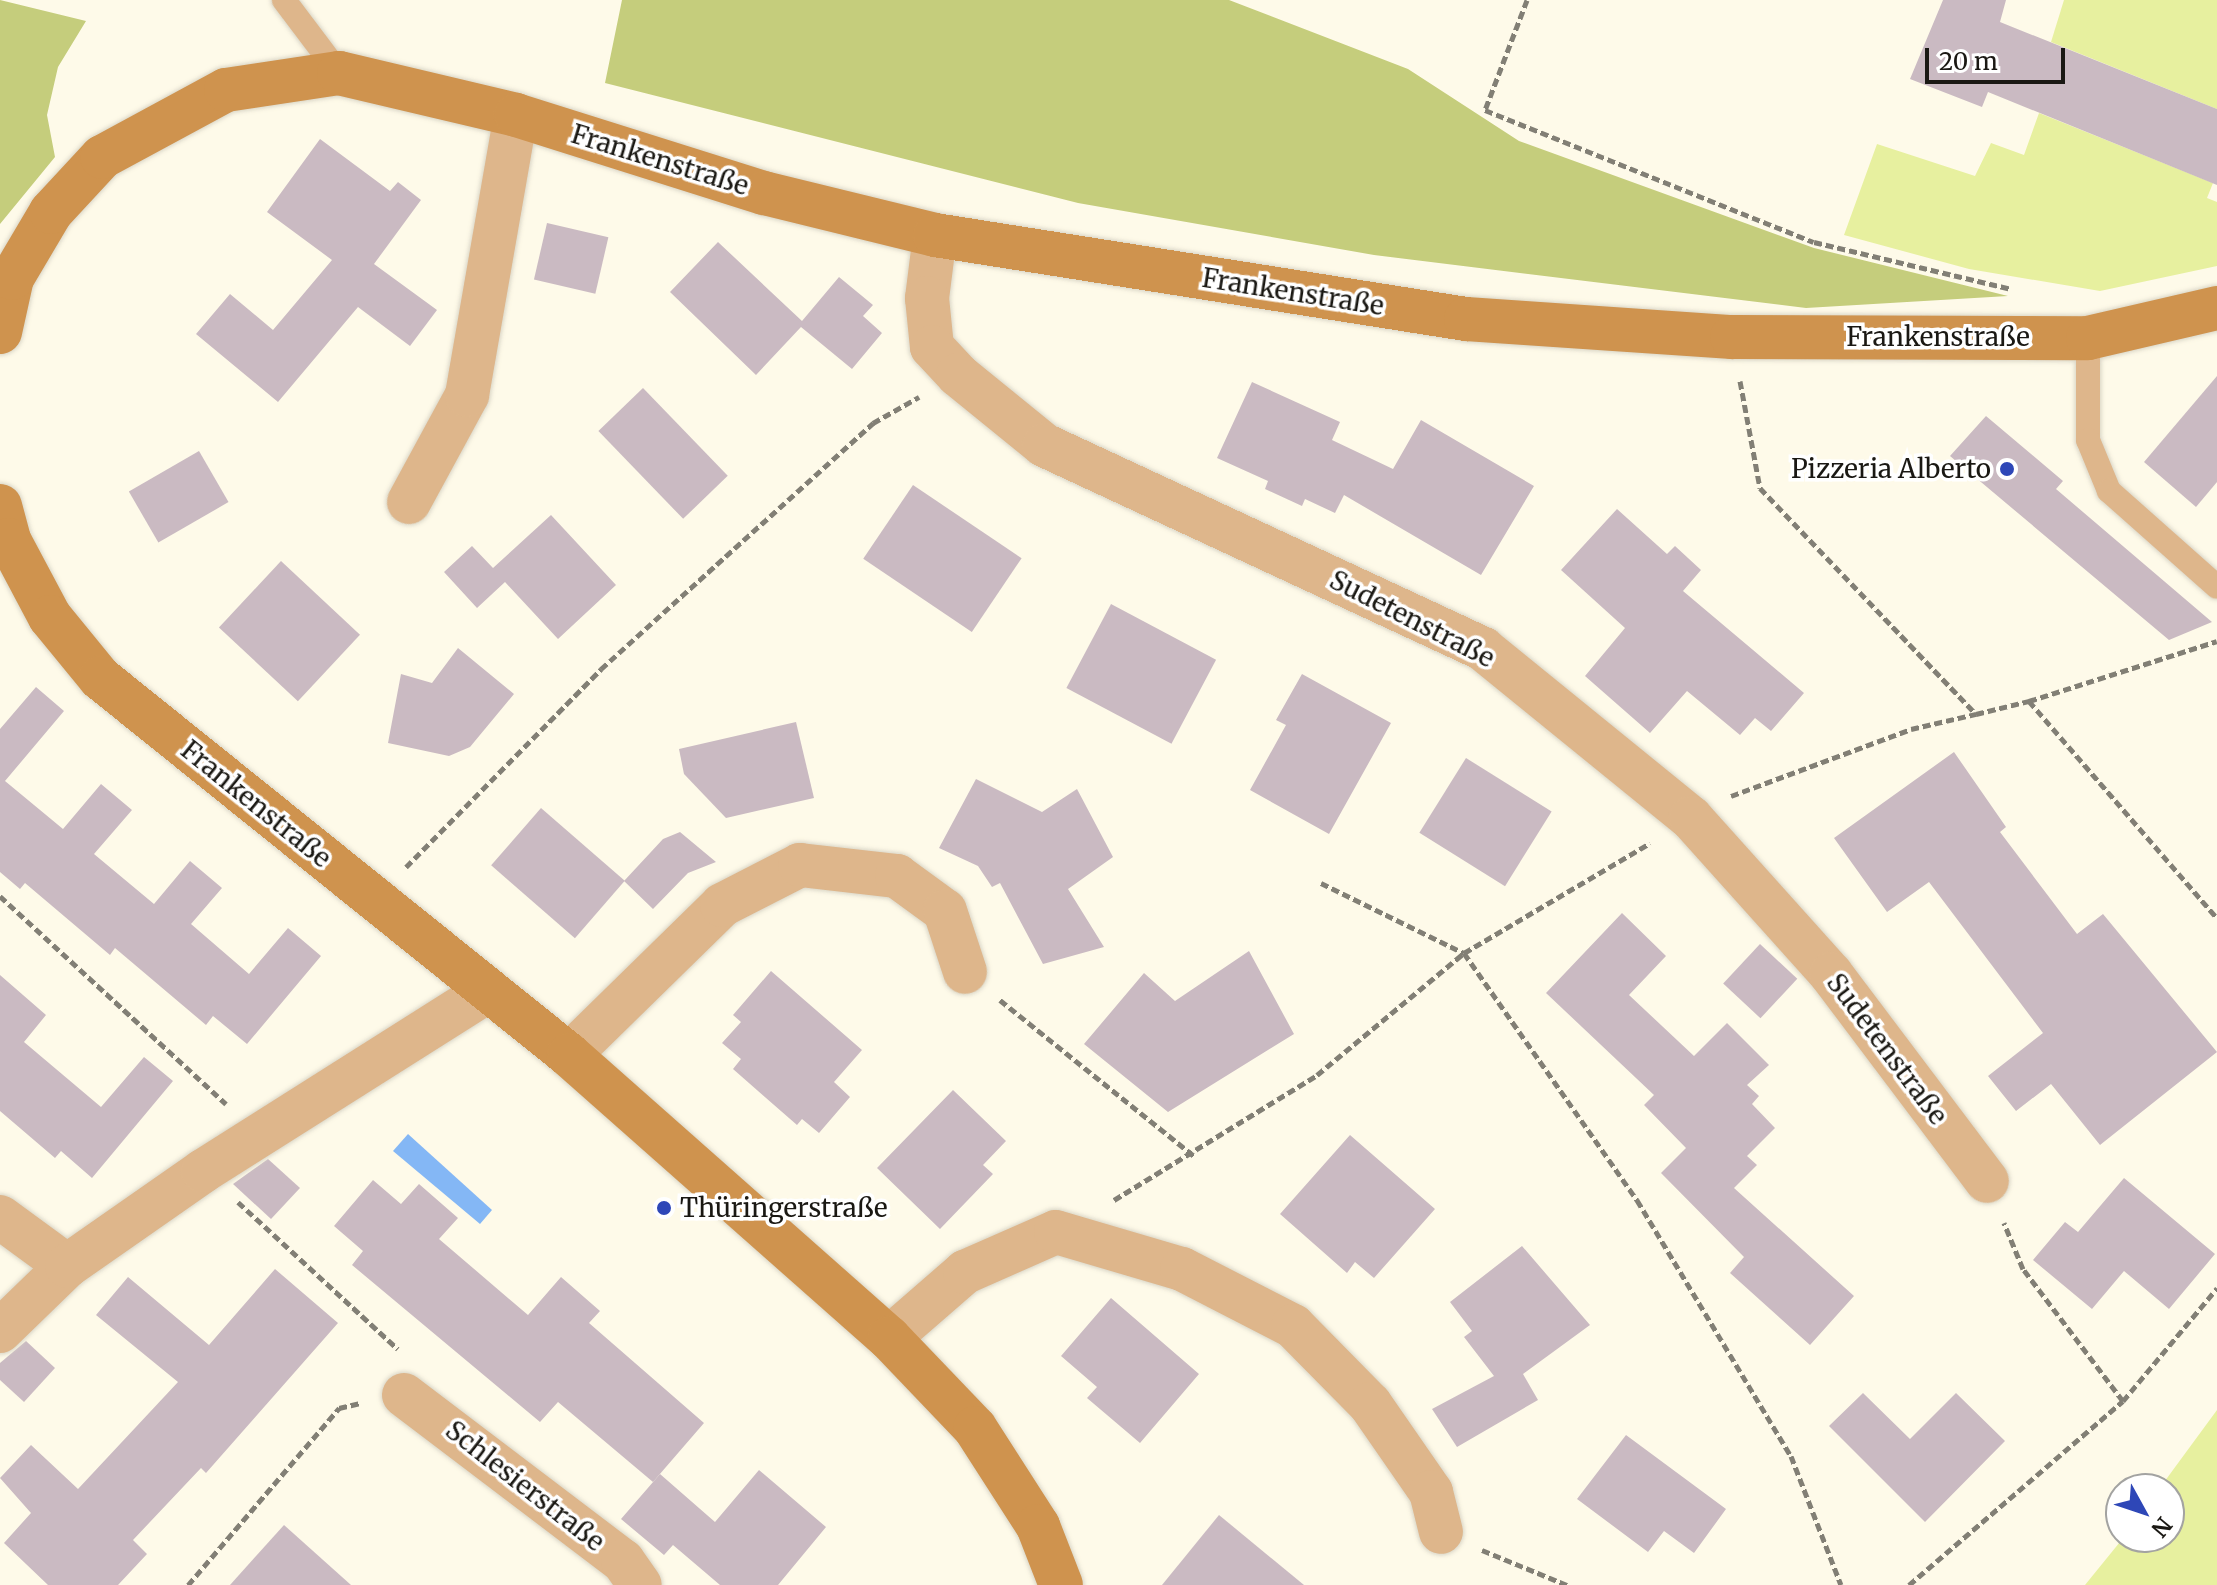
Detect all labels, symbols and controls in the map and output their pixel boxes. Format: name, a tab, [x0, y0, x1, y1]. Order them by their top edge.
scale bar	[1929, 32, 2069, 82]
text: 20 m	[1939, 46, 1998, 77]
street label: Frankenstraße	[568, 118, 752, 202]
street label: Frankenstraße	[1200, 262, 1386, 322]
street label: Frankenstraße	[1846, 321, 2030, 353]
place label: Pizzeria Alberto	[1791, 453, 1991, 485]
marker: Pizzeria Alberto	[1998, 460, 2016, 478]
street label: Sudetenstraße	[1325, 564, 1499, 674]
street label: Frankenstraße	[175, 734, 337, 874]
street label: Sudetenstraße	[1820, 968, 1954, 1130]
place label: Thüringerstraße	[680, 1192, 888, 1224]
marker: Thüringerstraße	[655, 1199, 673, 1217]
street label: Schlesierstraße	[440, 1414, 610, 1558]
north arrow	[2105, 1473, 2185, 1553]
text: N	[2146, 1511, 2178, 1543]

